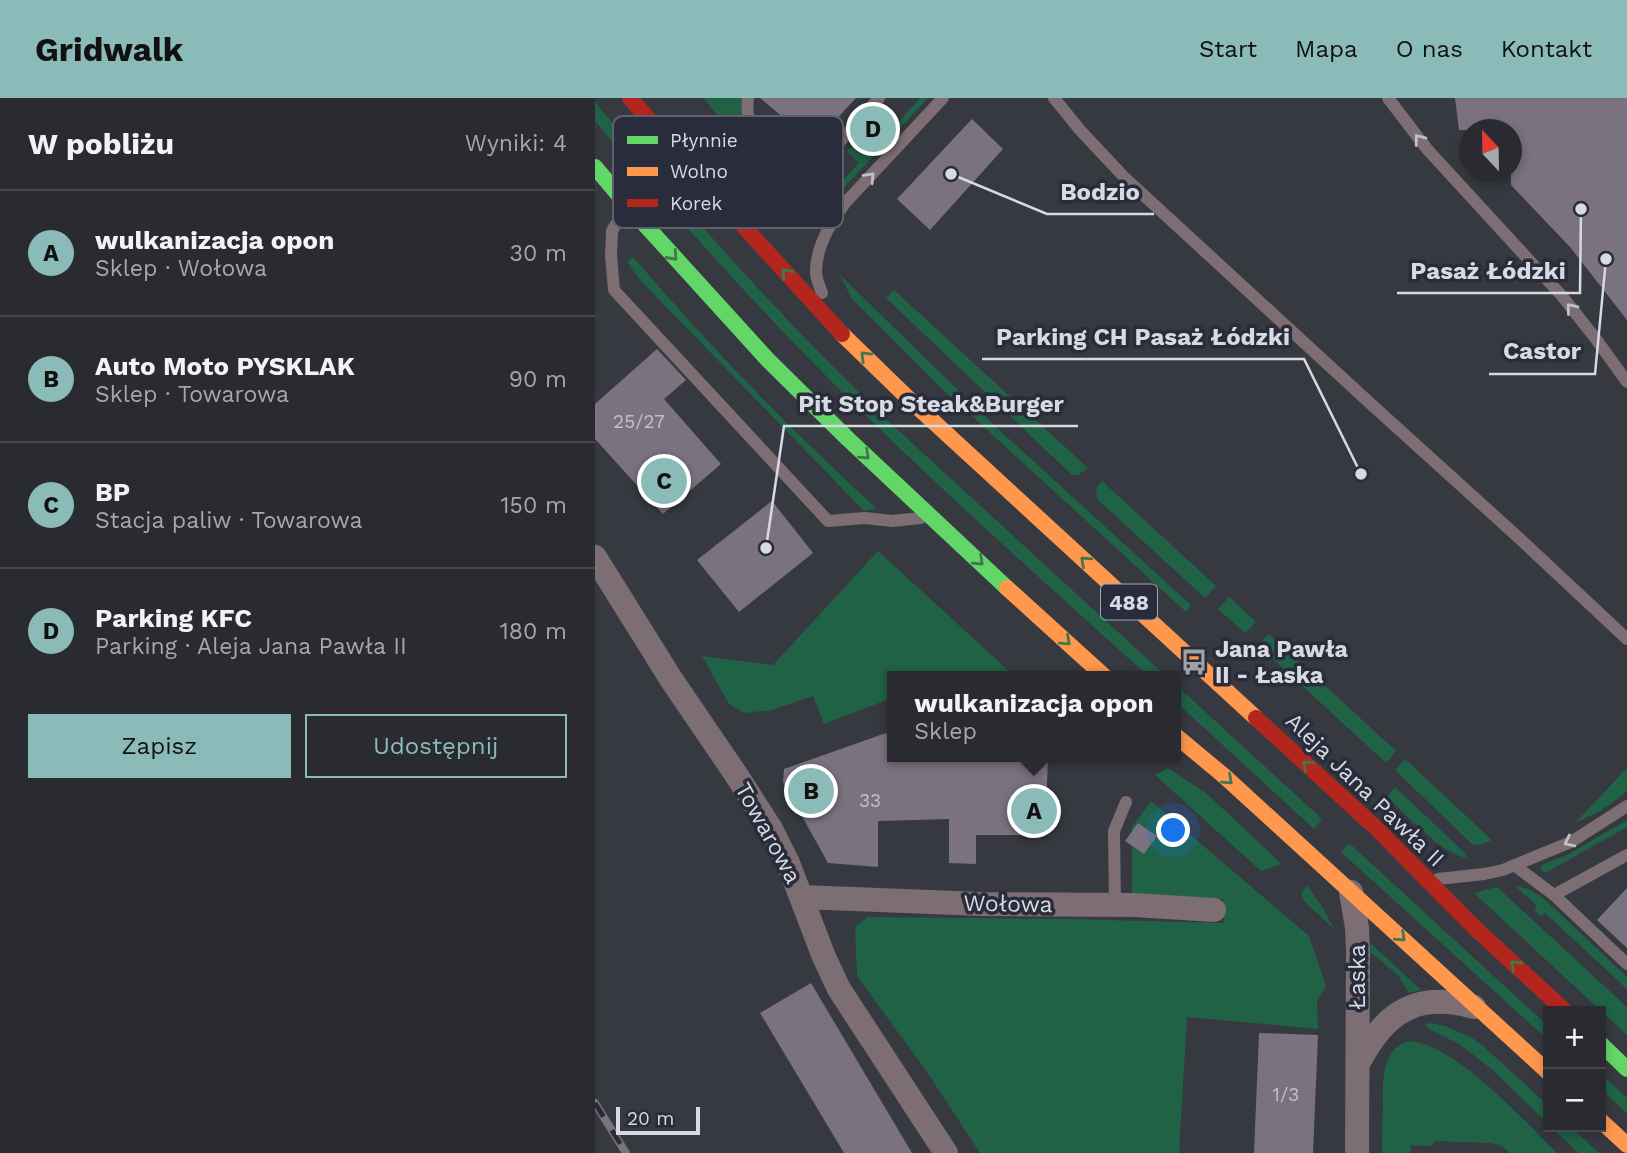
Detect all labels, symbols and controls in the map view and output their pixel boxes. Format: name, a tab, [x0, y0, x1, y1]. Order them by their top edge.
text: Gridwalk	[35, 30, 183, 69]
text: Start	[1199, 35, 1257, 63]
text: Mapa	[1295, 35, 1358, 63]
text: O nas	[1396, 35, 1463, 63]
text: Kontakt	[1501, 35, 1592, 63]
pin: D	[850, 103, 896, 155]
legend	[613, 116, 843, 228]
north arrow	[1459, 119, 1522, 182]
text: W pobliżu	[28, 126, 174, 161]
text: Płynnie	[670, 129, 738, 152]
text: Wyniki: 4	[465, 130, 567, 157]
one-way arrow	[1415, 134, 1427, 147]
text: Wolno	[670, 160, 728, 183]
callout: Bodzio	[1047, 169, 1154, 214]
one-way arrow	[861, 172, 874, 185]
text: Bodzio	[1060, 178, 1140, 206]
text: Korek	[670, 192, 722, 215]
text: wulkanizacja opon	[95, 225, 334, 255]
text: A	[43, 240, 59, 267]
text: 30 m	[510, 240, 567, 267]
one-way arrow	[665, 248, 678, 261]
callout: Pasaż Łódzki	[1397, 248, 1580, 293]
text: Sklep · Wołowa	[95, 255, 267, 282]
text: Pasaż Łódzki	[1410, 257, 1566, 285]
one-way arrow	[782, 268, 794, 281]
one-way arrow	[1567, 303, 1580, 315]
callout: Parking CH Pasaż Łódzki	[982, 314, 1304, 359]
text: Parking CH Pasaż Łódzki	[996, 323, 1290, 351]
callout: Castor	[1489, 329, 1595, 374]
text: Castor	[1503, 337, 1582, 365]
text: Auto Moto PYSKLAK	[95, 351, 355, 381]
one-way arrow	[860, 351, 873, 364]
text: B	[43, 366, 59, 393]
text: 90 m	[509, 366, 567, 393]
text: Sklep · Towarowa	[95, 381, 289, 408]
callout: Pit Stop Steak&Burger	[784, 381, 1078, 426]
text: Pit Stop Steak&Burger	[798, 390, 1065, 418]
house number: 25/27	[613, 410, 665, 433]
one-way arrow	[857, 447, 870, 460]
pin: C	[641, 455, 687, 507]
text: BP	[95, 477, 130, 507]
text: C	[43, 492, 59, 519]
text: 150 m	[501, 492, 567, 519]
text: Stacja paliw · Towarowa	[95, 507, 363, 534]
one-way arrow	[971, 553, 984, 566]
one-way arrow	[1080, 557, 1093, 569]
road number: 488	[1101, 584, 1157, 620]
text: Parking KFC	[95, 603, 252, 633]
text: D	[43, 618, 59, 645]
text: 180 m	[500, 618, 567, 645]
text: Parking · Aleja Jana Pawła II	[95, 633, 407, 660]
one-way arrow	[1058, 633, 1071, 646]
place label: Jana Pawła II - Łaska	[1215, 636, 1349, 689]
bus stop icon: Jana Pawła II - Łaska	[1179, 647, 1209, 677]
popup	[887, 671, 1181, 762]
text: wulkanizacja opon	[914, 688, 1154, 718]
street label: Aleja Jana Pawła II	[1280, 707, 1450, 873]
button: Zapisz	[28, 714, 291, 778]
button: Udostępnij	[305, 714, 567, 778]
text: Sklep	[914, 718, 977, 745]
one-way arrow	[1302, 760, 1315, 773]
pin: B	[788, 765, 834, 817]
one-way arrow	[1220, 772, 1233, 784]
street label: Towarowa	[729, 778, 807, 888]
pin: A	[1011, 785, 1057, 837]
house number: 33	[859, 789, 881, 812]
your location	[1156, 813, 1190, 847]
one-way arrow	[1564, 834, 1576, 848]
street label: Wołowa	[963, 890, 1053, 918]
one-way arrow	[1393, 929, 1406, 942]
street label: Łaska	[1344, 944, 1371, 1010]
one-way arrow	[1510, 961, 1523, 973]
map controls	[1543, 1006, 1606, 1132]
button: +	[1543, 1006, 1606, 1069]
button: −	[1543, 1069, 1606, 1132]
house number: 1/3	[1273, 1083, 1299, 1106]
scale bar	[616, 1104, 700, 1136]
text: 20 m	[627, 1107, 674, 1130]

